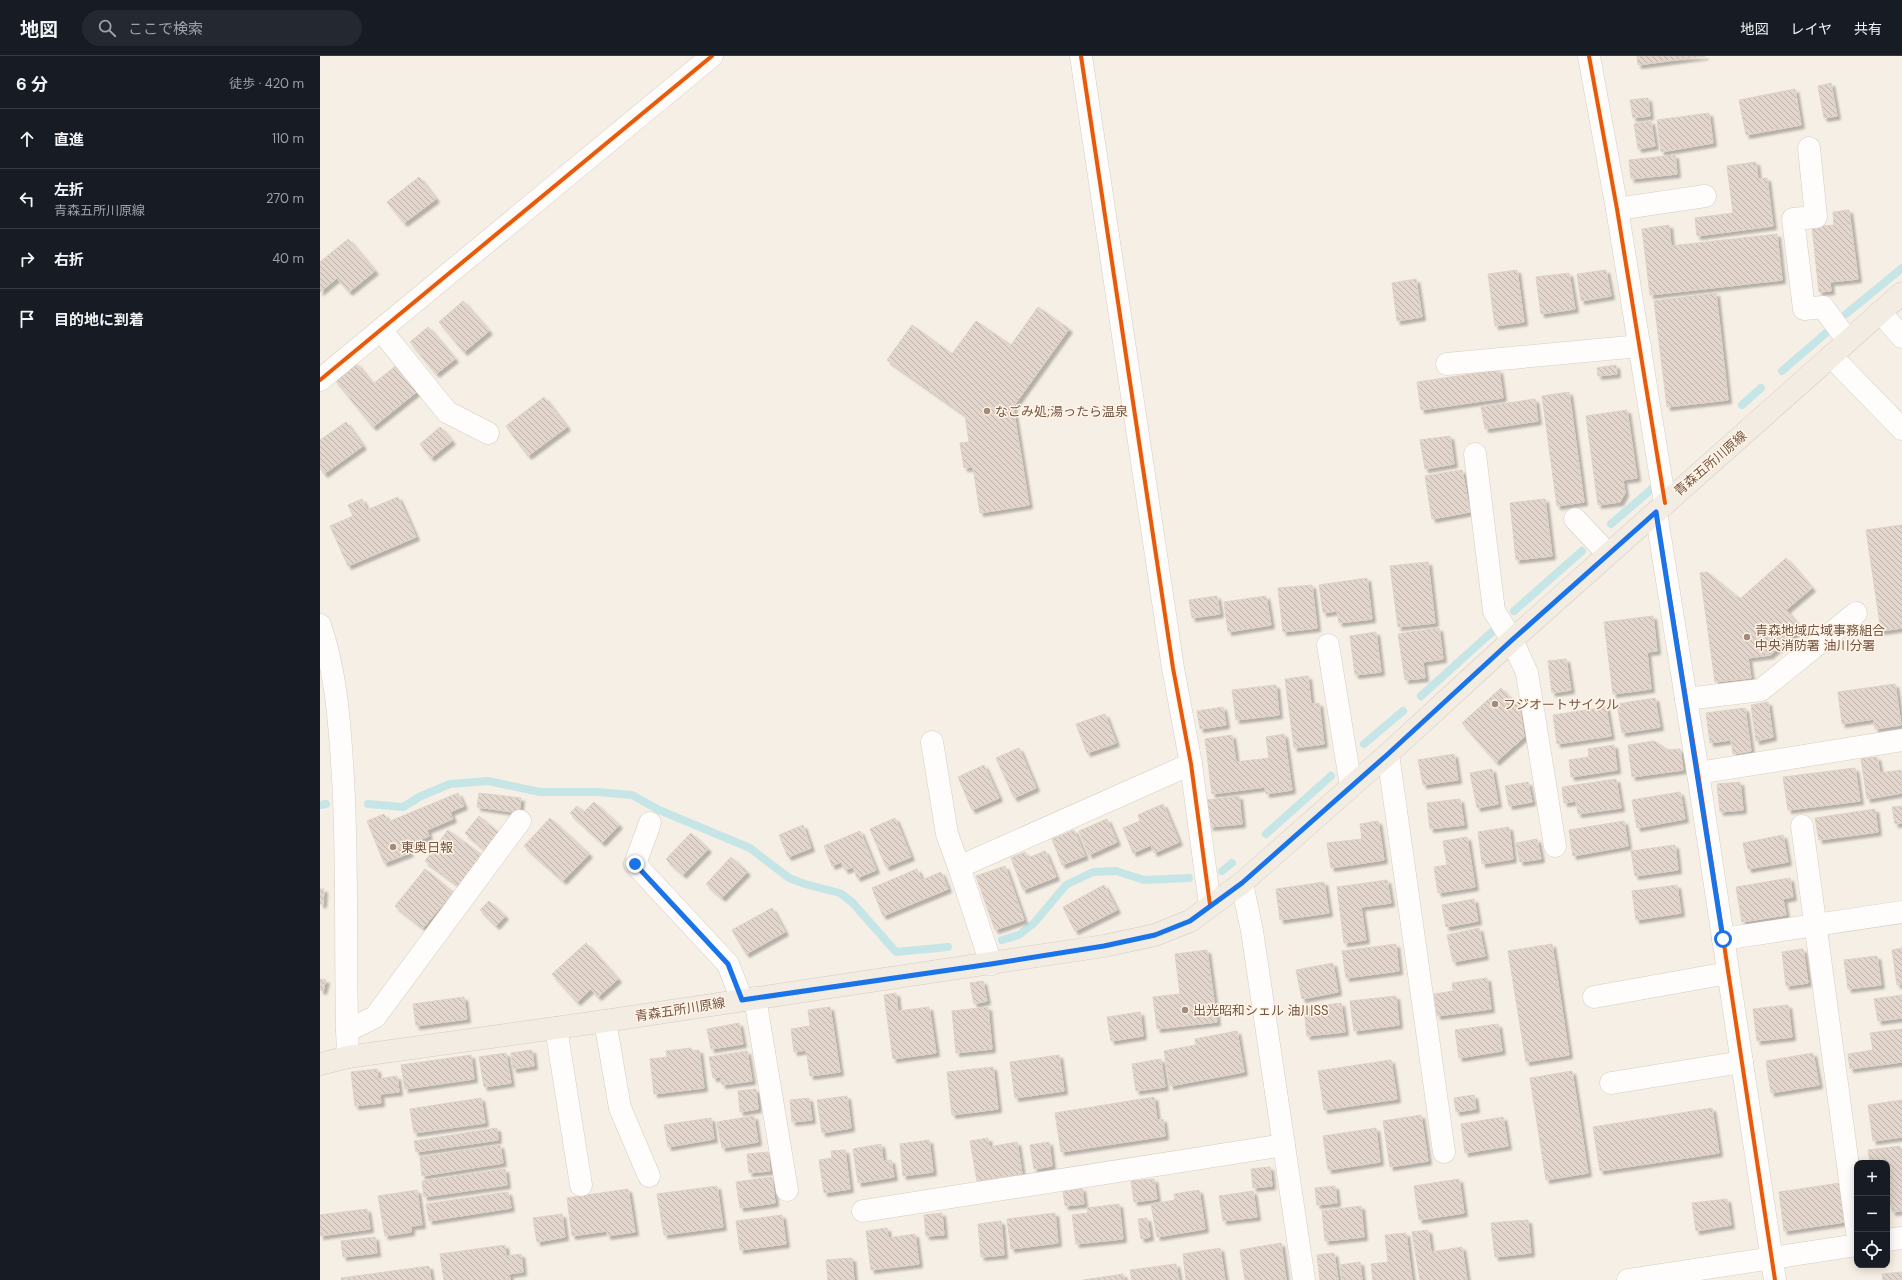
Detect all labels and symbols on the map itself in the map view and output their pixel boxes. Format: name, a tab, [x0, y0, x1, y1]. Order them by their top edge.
place label: なごみ処;湯ったら温泉	[995, 403, 1128, 420]
marker: なごみ処;湯ったら温泉	[982, 406, 992, 416]
street label: 青森五所川原線	[1670, 427, 1750, 500]
place label: 青森地域広域事務組合 中央消防署 油川分署	[1755, 622, 1885, 654]
marker: 青森地域広域事務組合 中央消防署 油川分署	[1742, 632, 1752, 642]
place label: フジオートサイクル	[1503, 696, 1619, 713]
marker: フジオートサイクル	[1490, 699, 1500, 709]
place label: 東奥日報	[401, 839, 453, 856]
marker: 東奥日報	[388, 842, 398, 852]
route end	[626, 855, 644, 873]
route start	[1714, 930, 1732, 948]
street label: 青森五所川原線	[634, 994, 726, 1025]
place label: 出光昭和シェル 油川SS	[1193, 1002, 1329, 1019]
marker: 出光昭和シェル 油川SS	[1180, 1005, 1190, 1015]

